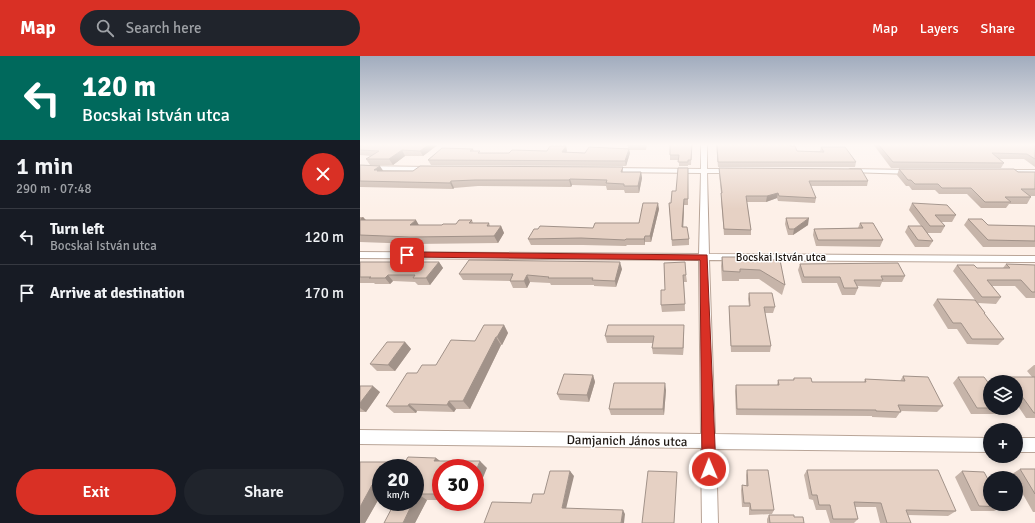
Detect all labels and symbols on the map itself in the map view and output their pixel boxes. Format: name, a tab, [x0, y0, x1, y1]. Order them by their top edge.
pin	[390, 238, 424, 272]
street label: Bocskai István utca	[736, 251, 827, 264]
street label: Damjanich János utca	[566, 432, 688, 450]
position arrow	[688, 448, 730, 490]
speed limit sign: 30	[432, 459, 484, 511]

